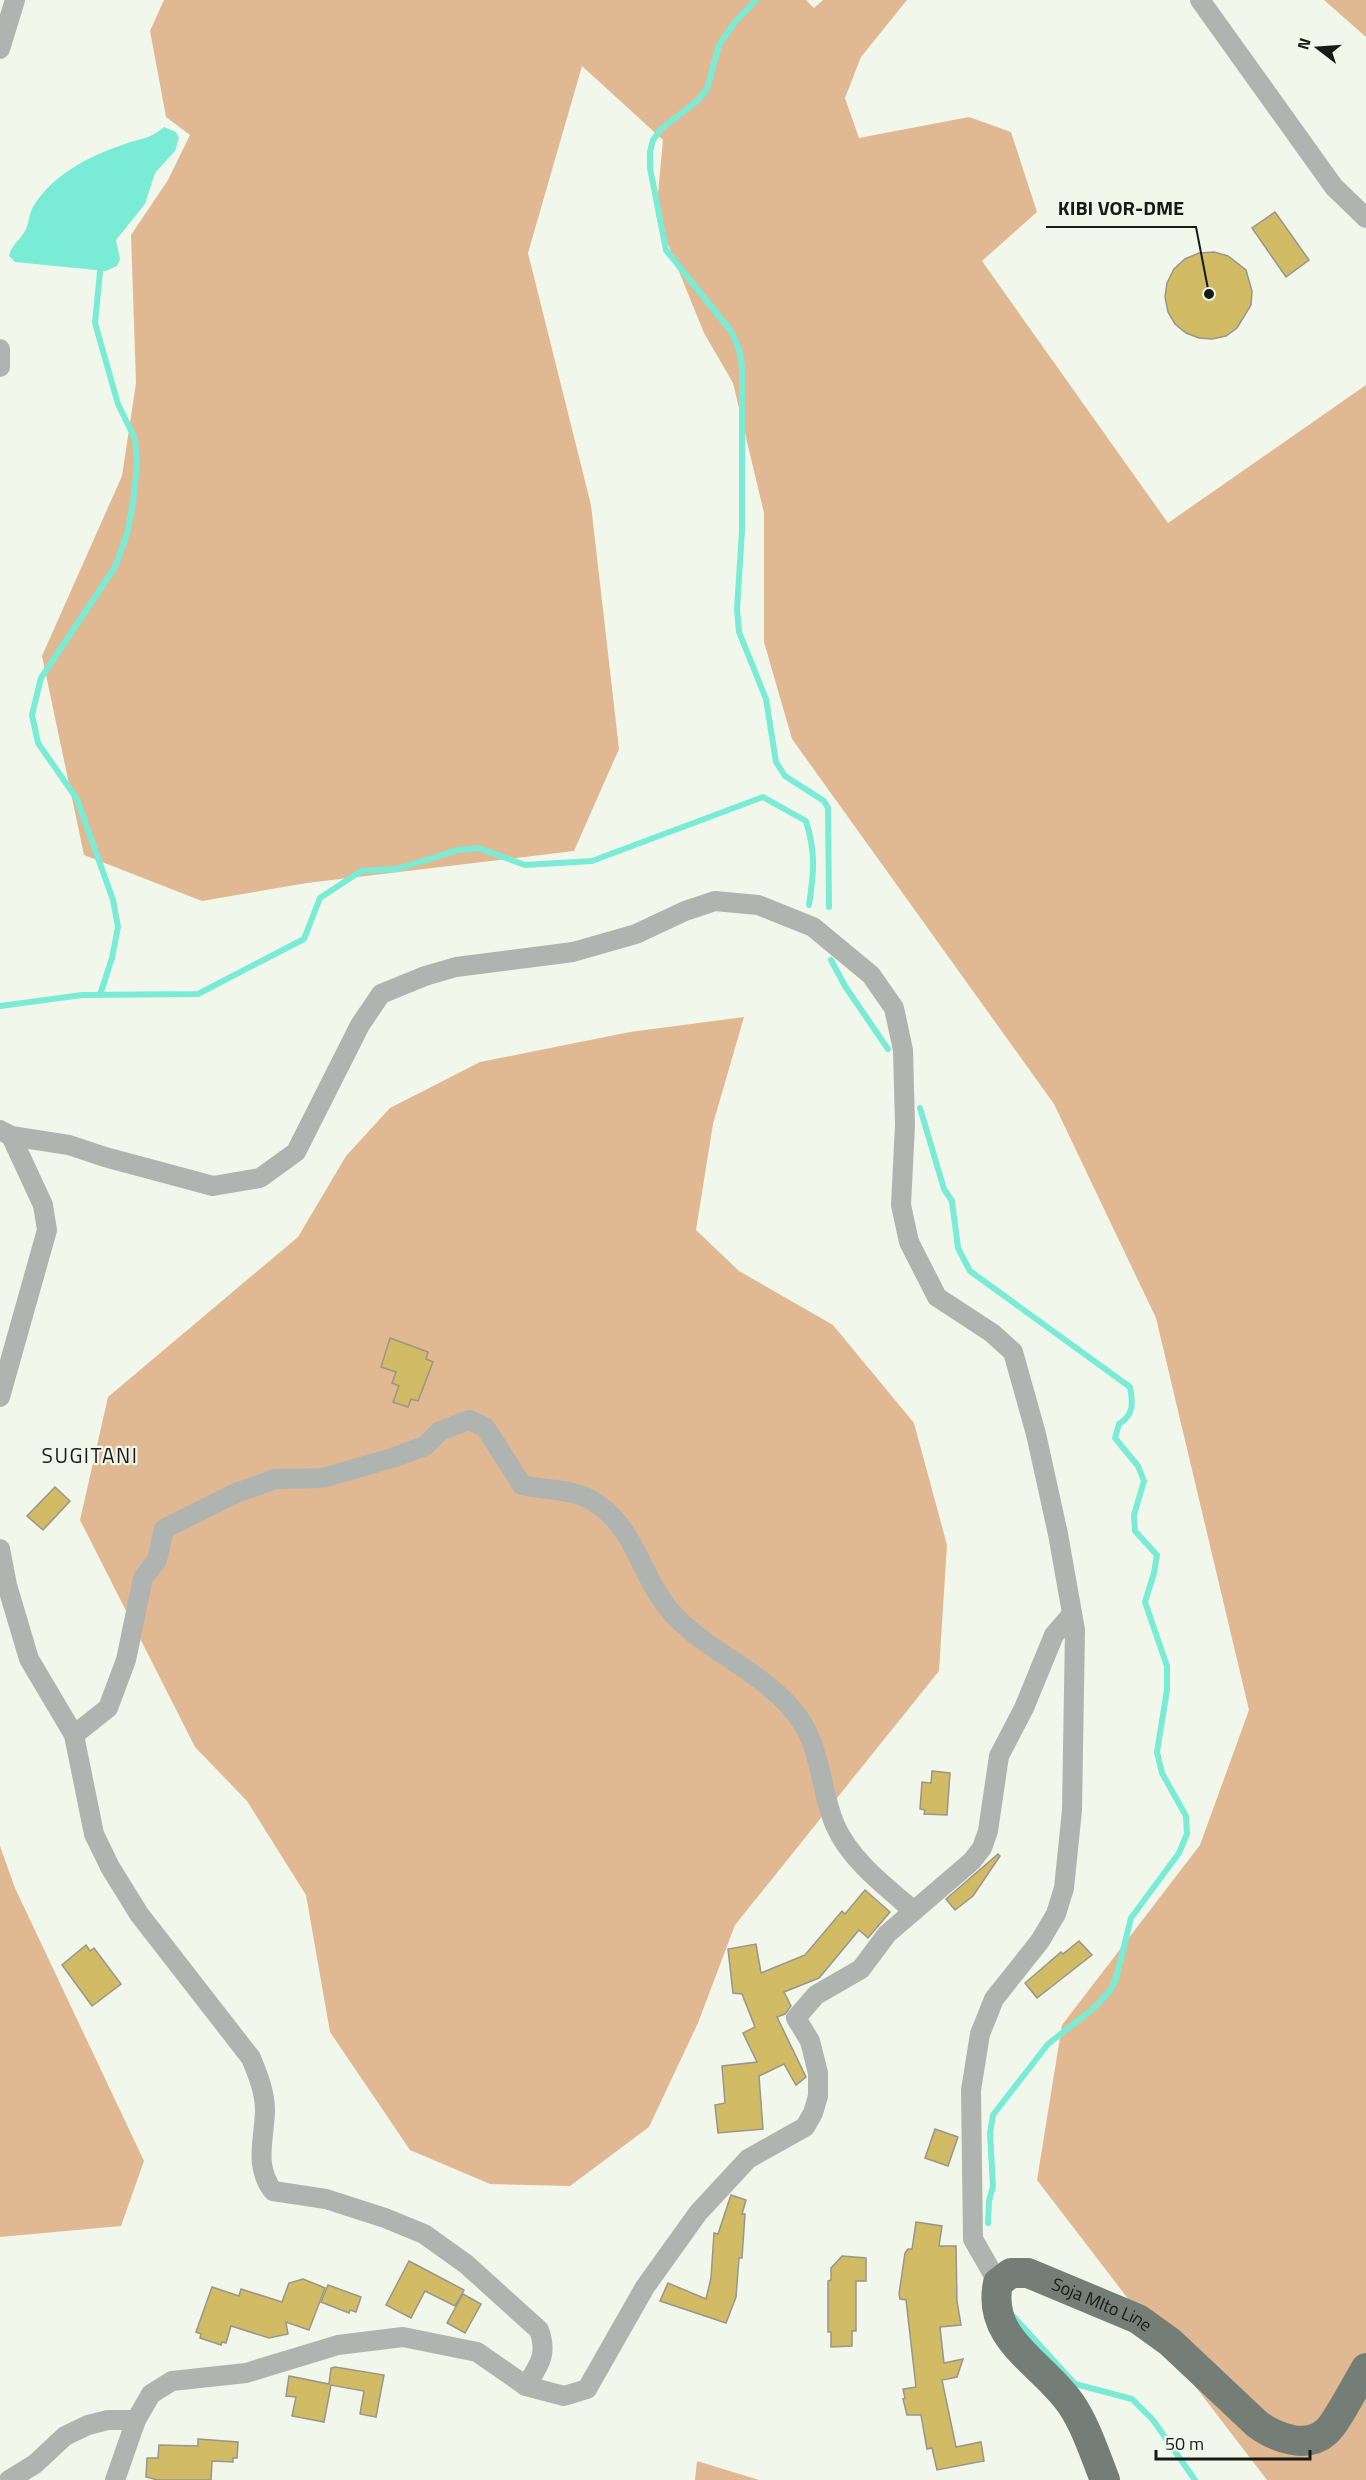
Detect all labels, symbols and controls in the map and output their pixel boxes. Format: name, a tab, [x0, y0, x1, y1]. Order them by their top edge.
north arrow	[1288, 18, 1348, 78]
text: N	[1291, 35, 1317, 52]
callout: KIBI VOR-DME	[1046, 189, 1196, 227]
text: KIBI VOR-DME	[1058, 192, 1184, 223]
district label: SUGITANI	[42, 1439, 138, 1471]
street label: Soja MIto Line	[1048, 2270, 1158, 2338]
scale bar	[1156, 2423, 1310, 2461]
text: 50 m	[1165, 2430, 1204, 2457]

